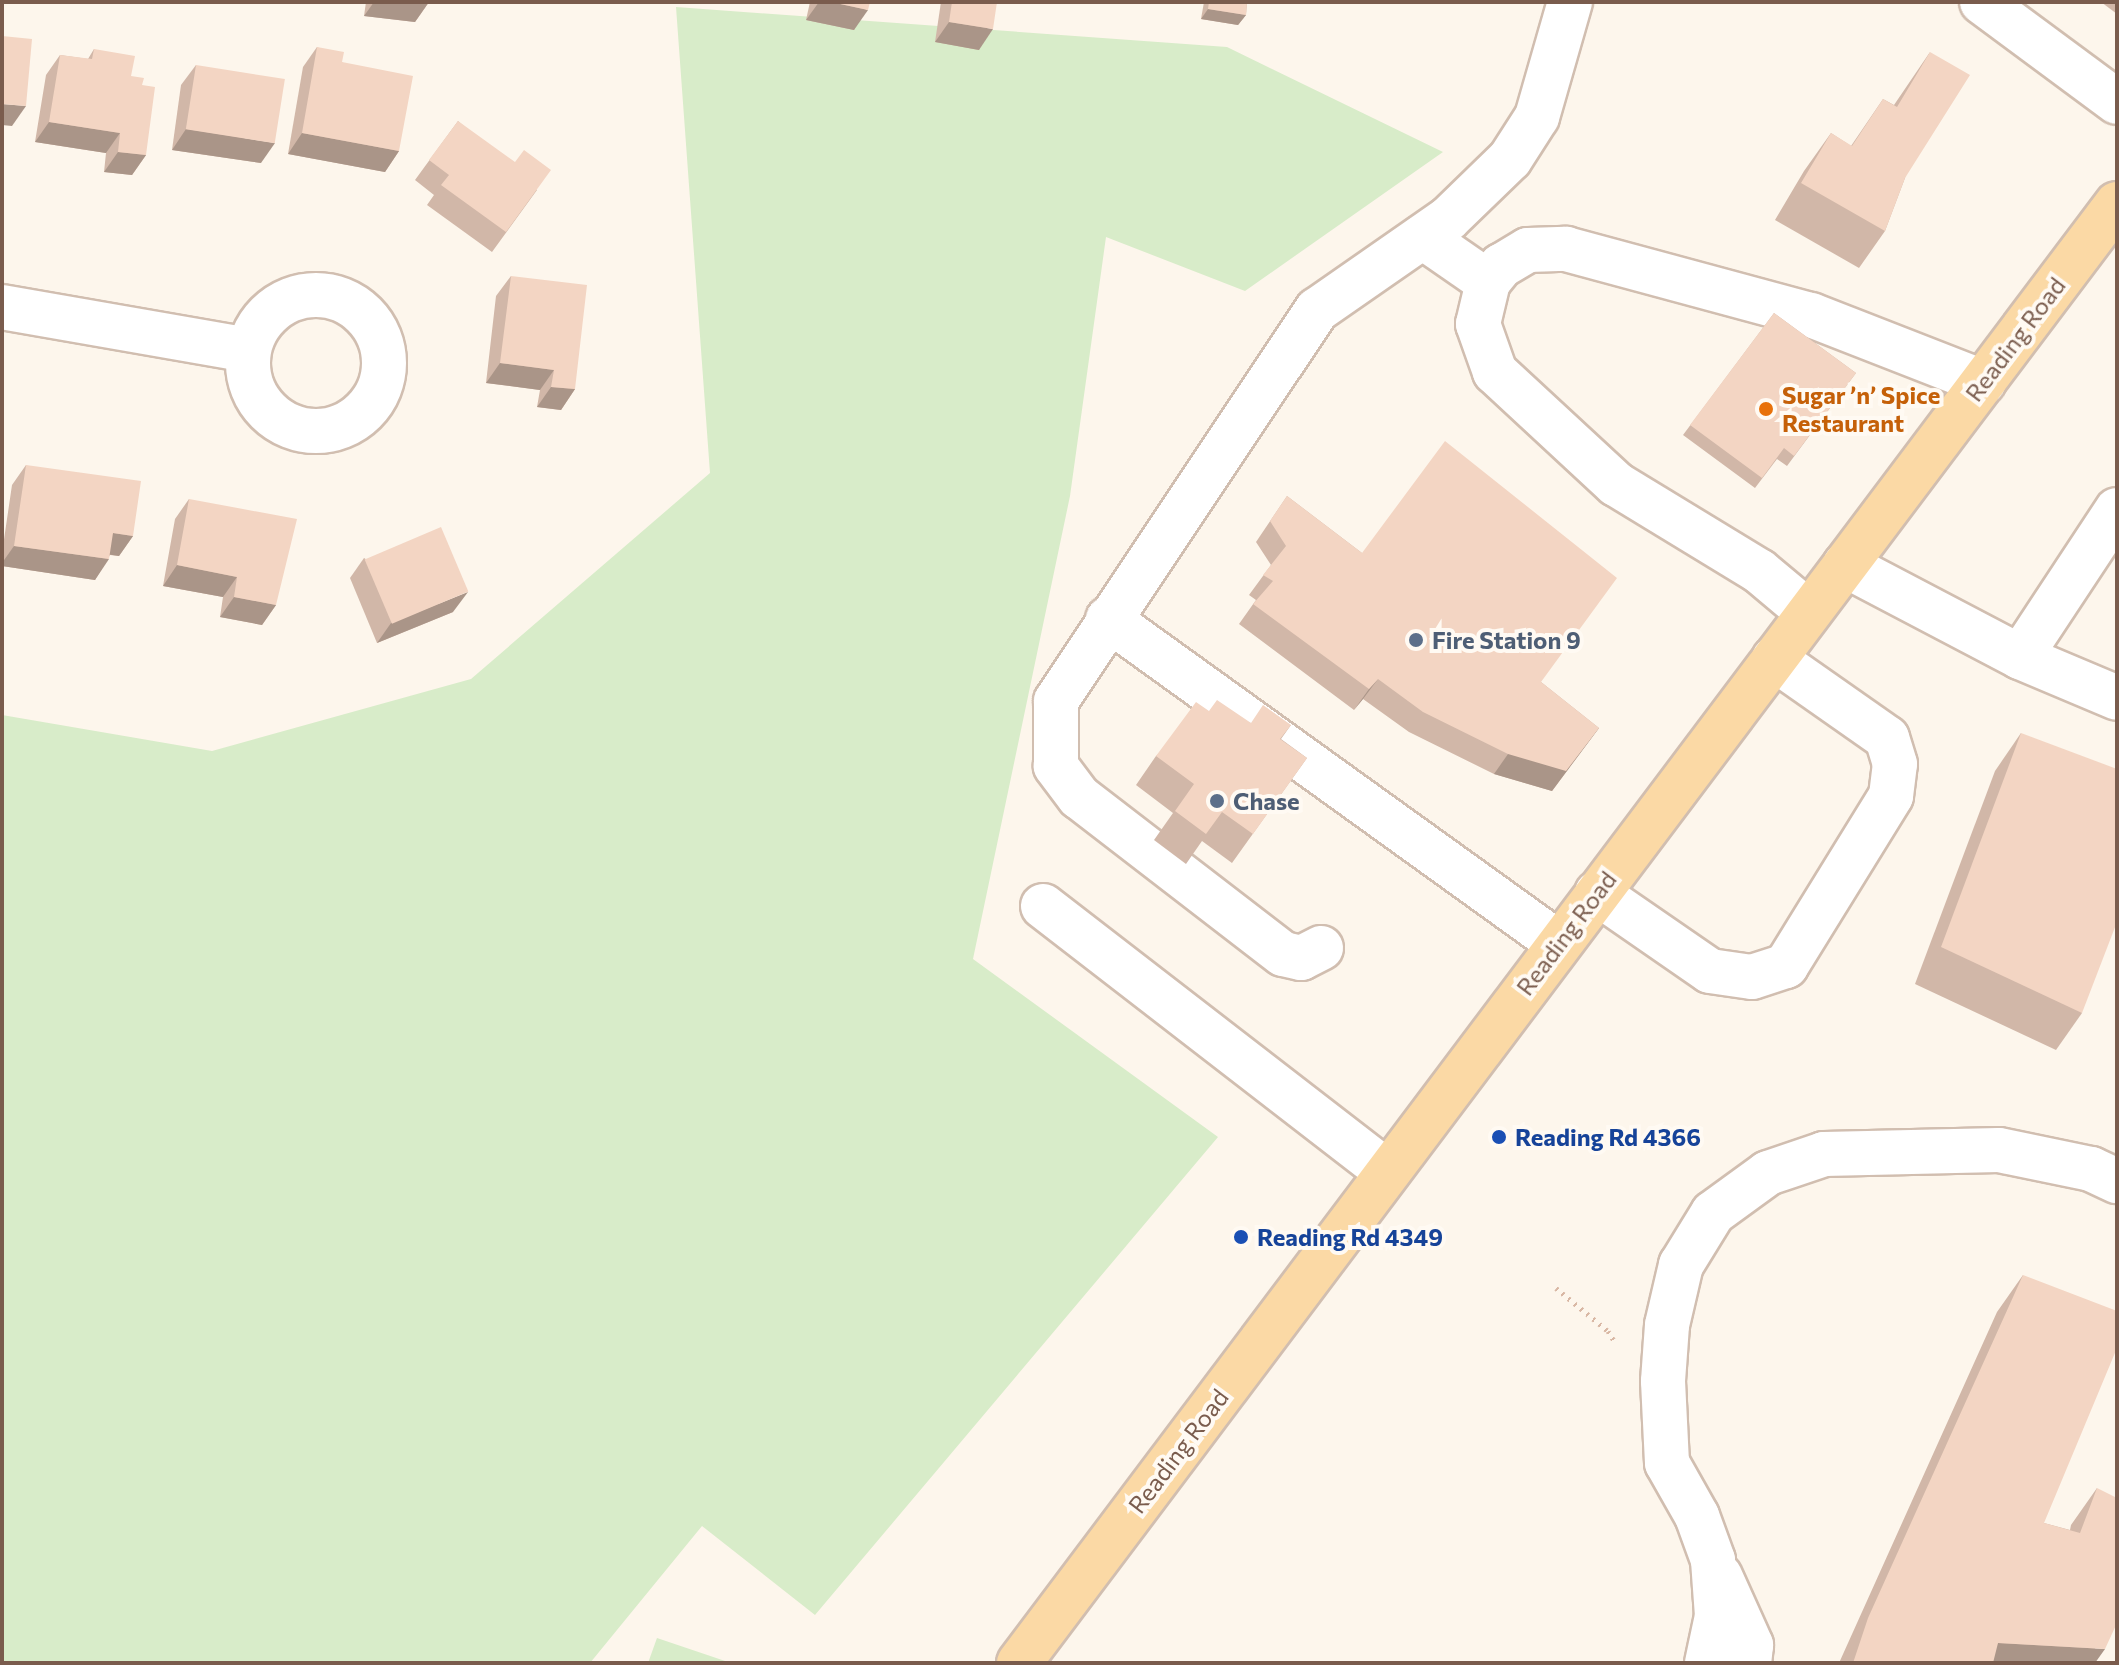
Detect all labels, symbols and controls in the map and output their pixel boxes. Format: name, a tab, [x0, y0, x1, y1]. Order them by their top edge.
street label: Reading Road	[1959, 271, 2071, 407]
place label: Sugar ’n’ Spice Restaurant	[1782, 381, 1940, 437]
marker: Sugar ’n’ Spice Restaurant	[1757, 400, 1775, 418]
place label: Fire Station 9	[1432, 626, 1581, 654]
marker: Fire Station 9	[1407, 631, 1425, 649]
place label: Chase	[1233, 787, 1300, 815]
marker: Chase	[1208, 792, 1226, 810]
street label: Reading Road	[1510, 865, 1622, 1001]
place label: Reading Rd 4366	[1515, 1123, 1701, 1151]
marker: Reading Rd 4366	[1490, 1128, 1508, 1146]
place label: Reading Rd 4349	[1257, 1223, 1443, 1251]
marker: Reading Rd 4349	[1232, 1228, 1250, 1246]
street label: Reading Road	[1122, 1383, 1234, 1519]

